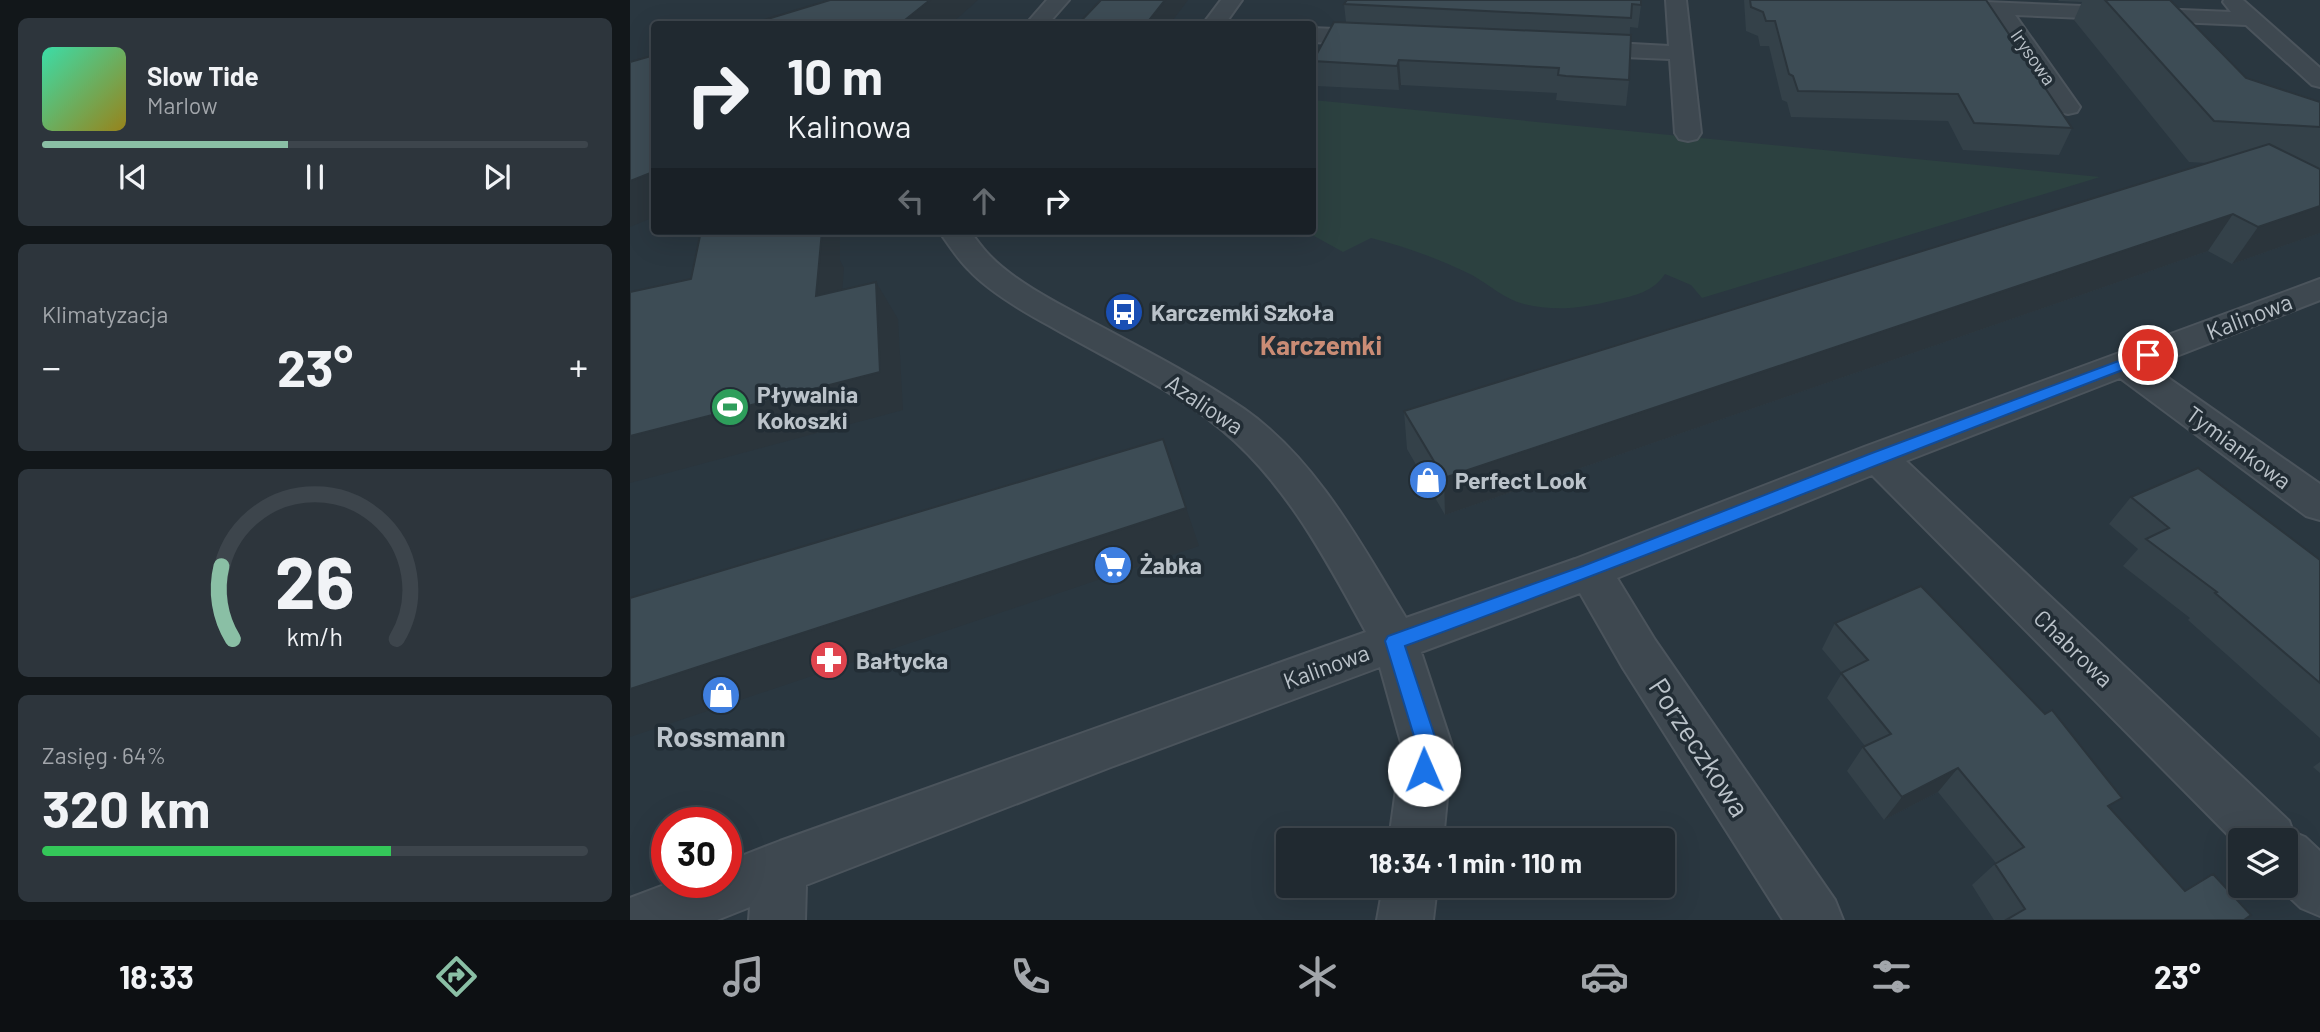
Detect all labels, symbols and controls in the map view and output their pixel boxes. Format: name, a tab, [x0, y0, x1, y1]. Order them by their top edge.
street label: Irysowa	[2007, 25, 2061, 89]
text: 10 m	[787, 46, 883, 105]
icon: right	[672, 49, 763, 140]
text: Slow Tide	[147, 60, 259, 91]
text: Marlow	[147, 91, 218, 119]
text: Kalinowa	[787, 106, 911, 144]
icon: previous	[114, 158, 152, 196]
icon: pause	[296, 158, 334, 196]
icon: next	[478, 158, 516, 196]
icon: left	[892, 182, 930, 220]
icon: ahead	[965, 182, 1003, 220]
icon: right	[1038, 182, 1076, 220]
street label: Kalinowa	[2202, 287, 2296, 345]
bus stop icon: Karczemki Szkoła	[1103, 291, 1145, 333]
place label: Karczemki Szkoła	[1151, 298, 1334, 326]
text: Klimatyzacja	[42, 300, 168, 328]
pin	[2118, 325, 2178, 385]
district label: Karczemki	[1260, 329, 1382, 360]
text: 23°	[277, 335, 353, 397]
icon: arrive	[2129, 336, 2167, 374]
text: −	[42, 343, 61, 389]
text: +	[569, 343, 588, 389]
street label: Azaliowa	[1161, 368, 1249, 440]
place label: Pływalnia Kokoszki	[757, 380, 858, 434]
sports icon: Pływalnia Kokoszki	[709, 386, 751, 428]
street label: Tymiankowa	[2181, 399, 2297, 495]
shop icon: Perfect Look	[1407, 459, 1449, 501]
place label: Perfect Look	[1455, 466, 1587, 494]
text: 26	[275, 536, 355, 624]
supermarket icon: Żabka	[1092, 544, 1134, 586]
place label: Żabka	[1140, 551, 1202, 579]
street label: Chabrowa	[2029, 604, 2119, 692]
text: km/h	[287, 621, 343, 651]
street label: Kalinowa	[1279, 638, 1373, 694]
pharmacy icon: Bałtycka	[808, 639, 850, 681]
place label: Bałtycka	[856, 646, 948, 674]
street label: Porzeczkowa	[1643, 671, 1757, 823]
shop icon: Rossmann	[700, 674, 742, 716]
place label: Rossmann	[656, 719, 786, 753]
position arrow	[1387, 733, 1461, 807]
text: Zasięg · 64%	[42, 741, 166, 769]
text: 320 km	[42, 776, 210, 838]
speed limit sign: 30	[651, 807, 742, 898]
map controls	[2228, 828, 2298, 898]
button: layers	[2228, 828, 2298, 898]
text: 18:34 · 1 min · 110 m	[1369, 847, 1582, 878]
icon: directions	[432, 952, 481, 1001]
icon: music	[719, 952, 768, 1001]
icon: phone	[1006, 952, 1055, 1001]
icon: climate	[1293, 952, 1342, 1001]
icon: car	[1580, 952, 1629, 1001]
icon: filters	[1867, 952, 1916, 1001]
text: 18:33	[119, 957, 194, 995]
text: 23°	[2154, 957, 2201, 995]

